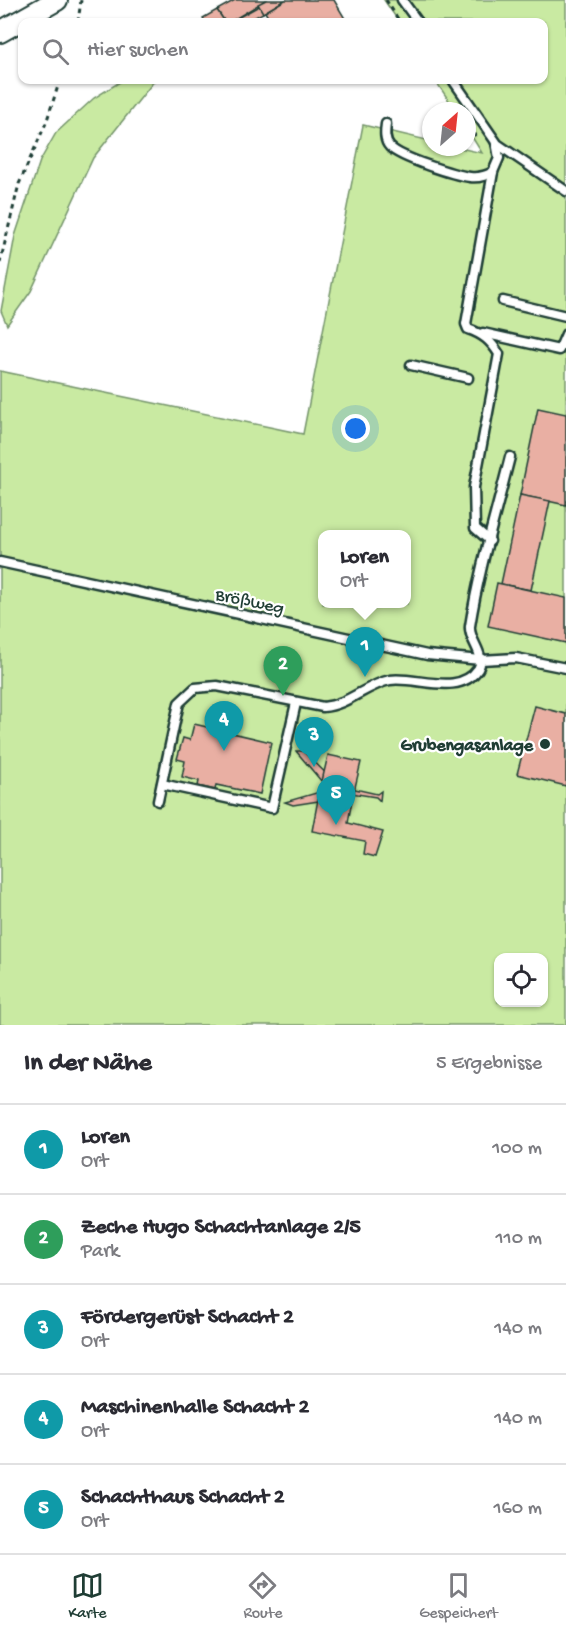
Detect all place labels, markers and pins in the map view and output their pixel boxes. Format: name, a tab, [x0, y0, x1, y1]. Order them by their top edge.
pin: 1	[346, 628, 385, 677]
pin: 2	[264, 646, 302, 696]
pin: 4	[204, 702, 244, 751]
pin: 3	[294, 718, 334, 767]
place label: Grubengasanlage	[401, 736, 534, 757]
marker: Grubengasanlage	[538, 737, 552, 751]
pin: 5	[316, 776, 356, 825]

